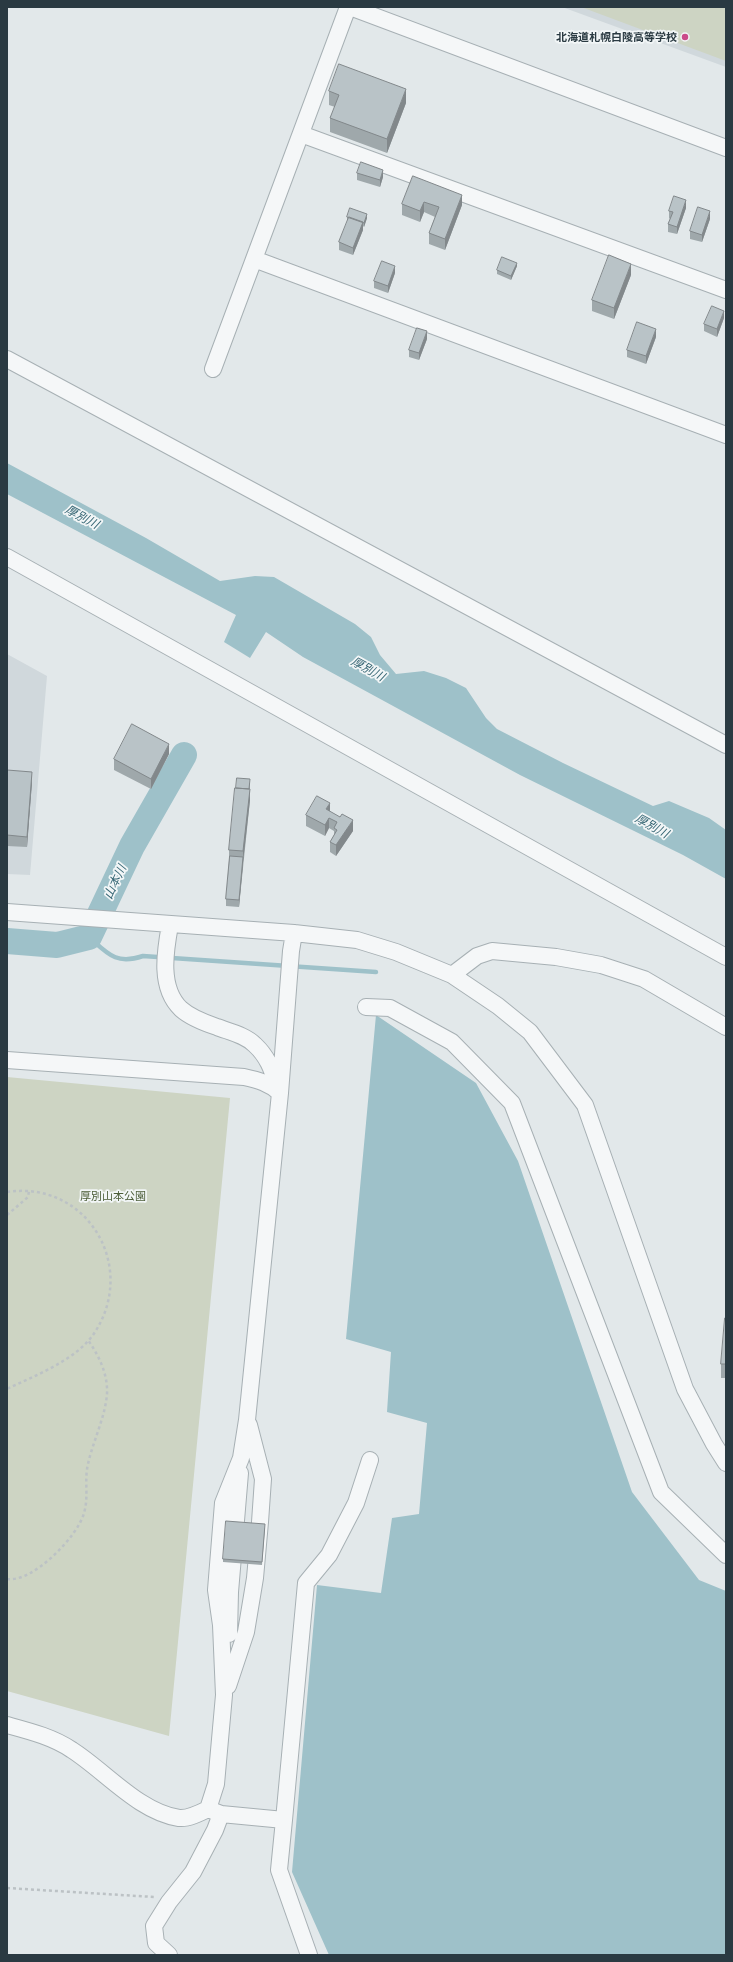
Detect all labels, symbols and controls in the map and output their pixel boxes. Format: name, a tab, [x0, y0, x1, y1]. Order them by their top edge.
place label: 北海道札幌白陵高等学校	[556, 30, 677, 44]
marker: 北海道札幌白陵高等学校	[680, 32, 690, 42]
water label: 厚別川	[63, 502, 101, 532]
water label: 厚別川	[349, 654, 387, 684]
water label: 厚別川	[633, 811, 671, 841]
water label: 山本川	[101, 863, 129, 901]
park label: 厚別山本公園	[80, 1189, 146, 1203]

